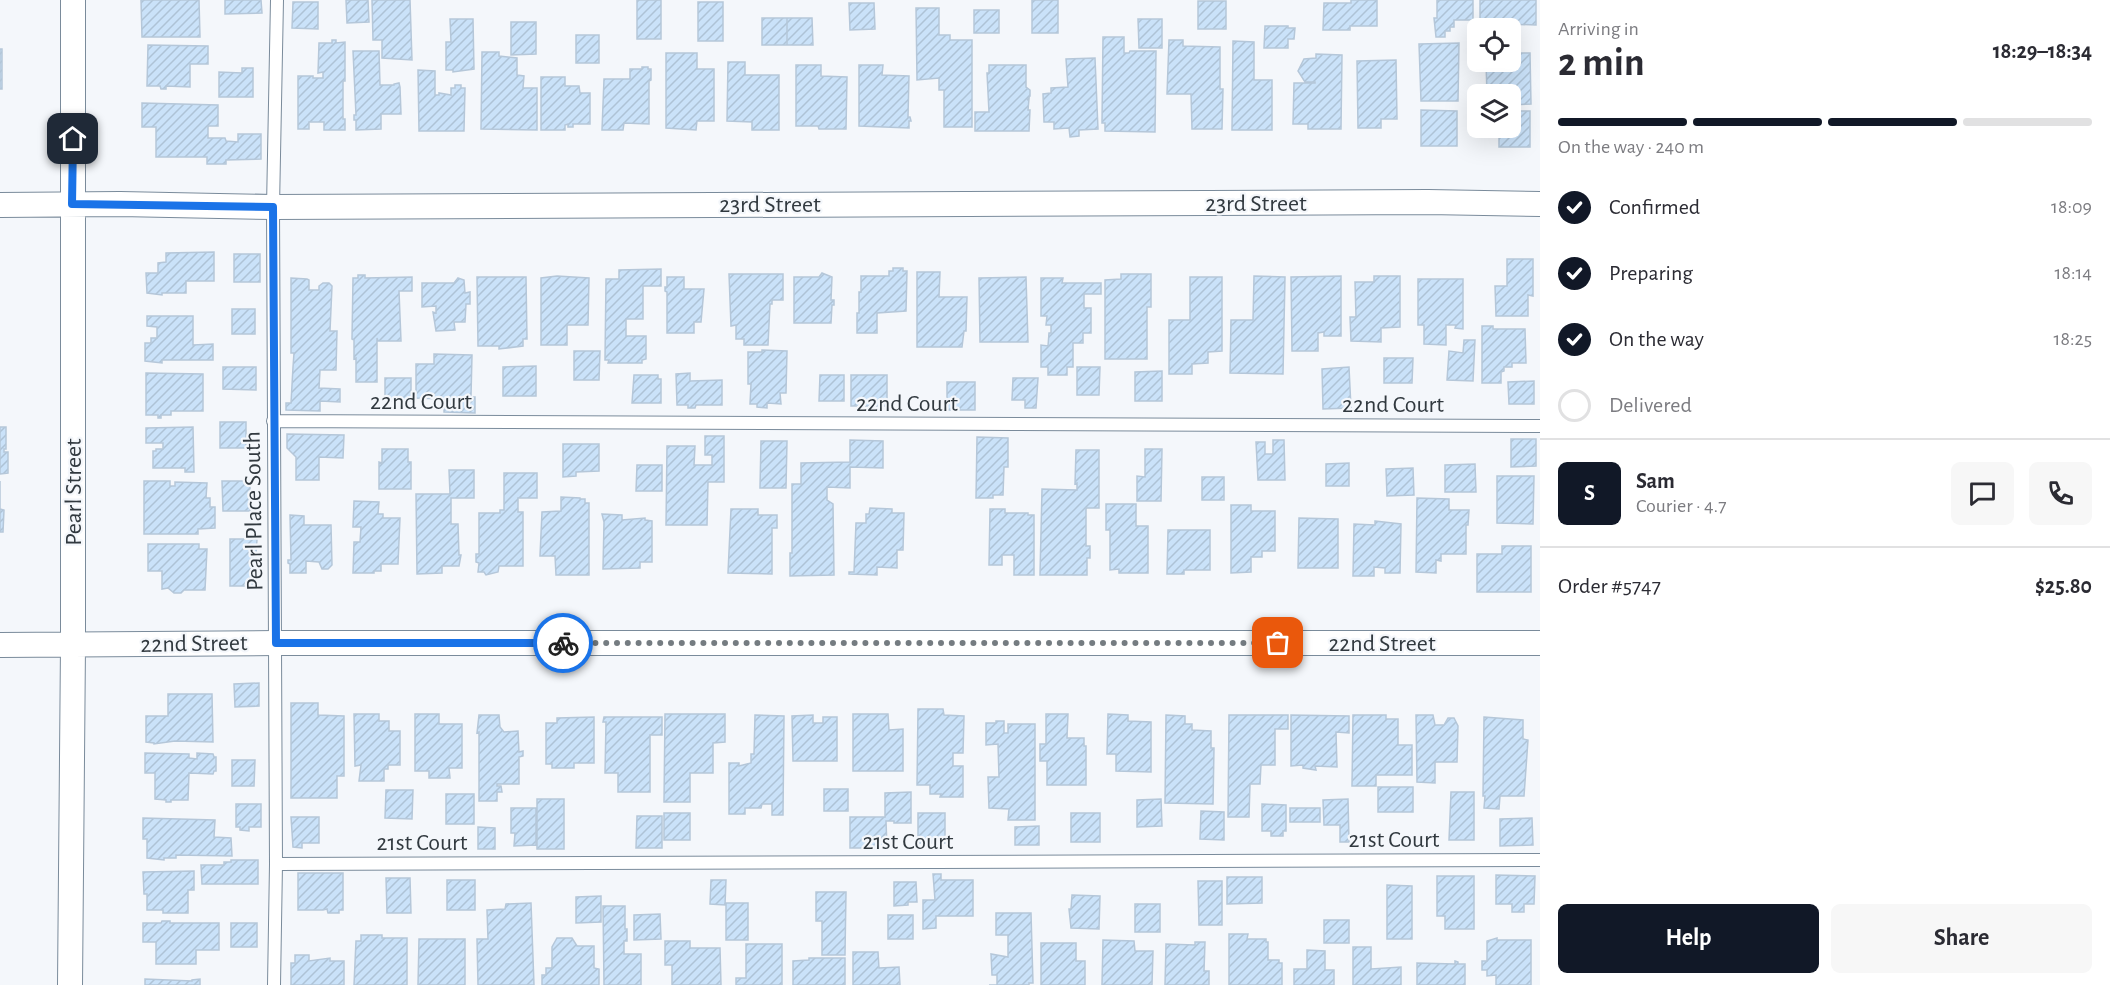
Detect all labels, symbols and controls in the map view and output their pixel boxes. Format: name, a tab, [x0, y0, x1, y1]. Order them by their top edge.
map controls	[1467, 18, 1521, 138]
button: locate	[1467, 18, 1521, 72]
text: Arriving in	[1558, 19, 1639, 39]
text: 18:29–18:34	[1993, 40, 2092, 62]
text: 2 min	[1558, 44, 1645, 83]
button: layers	[1467, 84, 1521, 138]
pin	[47, 113, 98, 164]
icon: home	[56, 122, 89, 155]
text: On the way · 240 m	[1558, 137, 1704, 157]
icon: check	[1558, 191, 1591, 224]
street label: 23rd Street	[1205, 192, 1307, 216]
street label: 23rd Street	[719, 193, 821, 217]
text: Confirmed	[1609, 196, 1700, 218]
text: 18:09	[2051, 197, 2092, 217]
icon: check	[1558, 257, 1591, 290]
text: Preparing	[1609, 262, 1693, 284]
text: 18:14	[2055, 263, 2092, 283]
icon: check	[1558, 323, 1591, 356]
text: On the way	[1609, 328, 1704, 350]
text: 18:25	[2054, 329, 2092, 349]
street label: 22nd Court	[370, 390, 472, 414]
street label: 22nd Court	[856, 392, 958, 416]
street label: 22nd Court	[1342, 393, 1444, 417]
text: Delivered	[1609, 394, 1692, 416]
street label: Pearl Place South	[241, 431, 267, 591]
street label: Pearl Street	[62, 438, 86, 546]
button: chat	[1951, 462, 2014, 525]
button: phone	[2029, 462, 2092, 525]
text: Sam	[1636, 470, 1675, 492]
text: S	[1584, 482, 1595, 504]
text: Courier · 4.7	[1636, 496, 1727, 516]
text: Order #5747	[1558, 575, 1661, 597]
text: $25.80	[2035, 575, 2092, 597]
courier	[533, 613, 593, 673]
pin	[1252, 617, 1303, 668]
icon: bag	[1261, 626, 1294, 659]
icon: bike	[547, 627, 580, 660]
street label: 22nd Street	[140, 631, 248, 657]
street label: 22nd Street	[1328, 632, 1436, 656]
street label: 21st Court	[1349, 828, 1440, 852]
street label: 21st Court	[863, 830, 954, 854]
street label: 21st Court	[377, 831, 468, 855]
button: Help	[1558, 904, 1819, 973]
button: Share	[1831, 904, 2092, 973]

